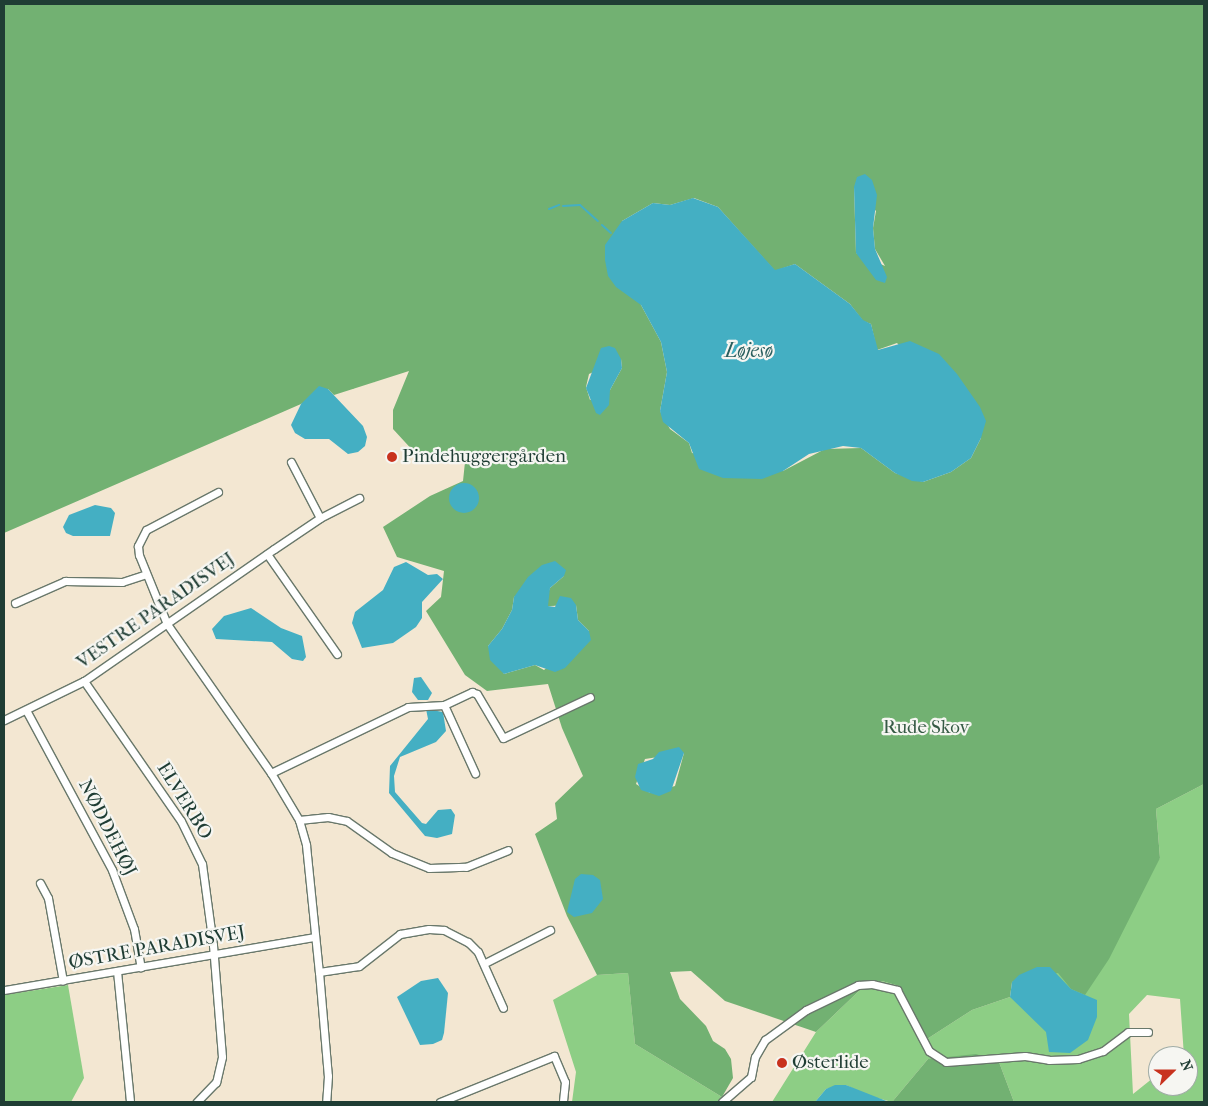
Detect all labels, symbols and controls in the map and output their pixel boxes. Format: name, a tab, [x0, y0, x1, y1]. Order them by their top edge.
water label: Løjesø	[725, 338, 773, 362]
place label: Pindehuggergården	[402, 446, 566, 468]
marker: Pindehuggergården	[386, 451, 398, 463]
street label: VESTRE PARADISVEJ	[72, 548, 240, 674]
park label: Rude Skov	[883, 717, 969, 739]
street label: ELVERBO	[151, 758, 217, 844]
street label: NØDDEHØJ	[73, 776, 141, 880]
street label: ØSTRE PARADISVEJ	[67, 921, 247, 975]
north arrow	[1148, 1046, 1198, 1096]
place label: Østerlide	[792, 1052, 869, 1074]
marker: Østerlide	[776, 1057, 788, 1069]
text: N	[1177, 1057, 1196, 1074]

